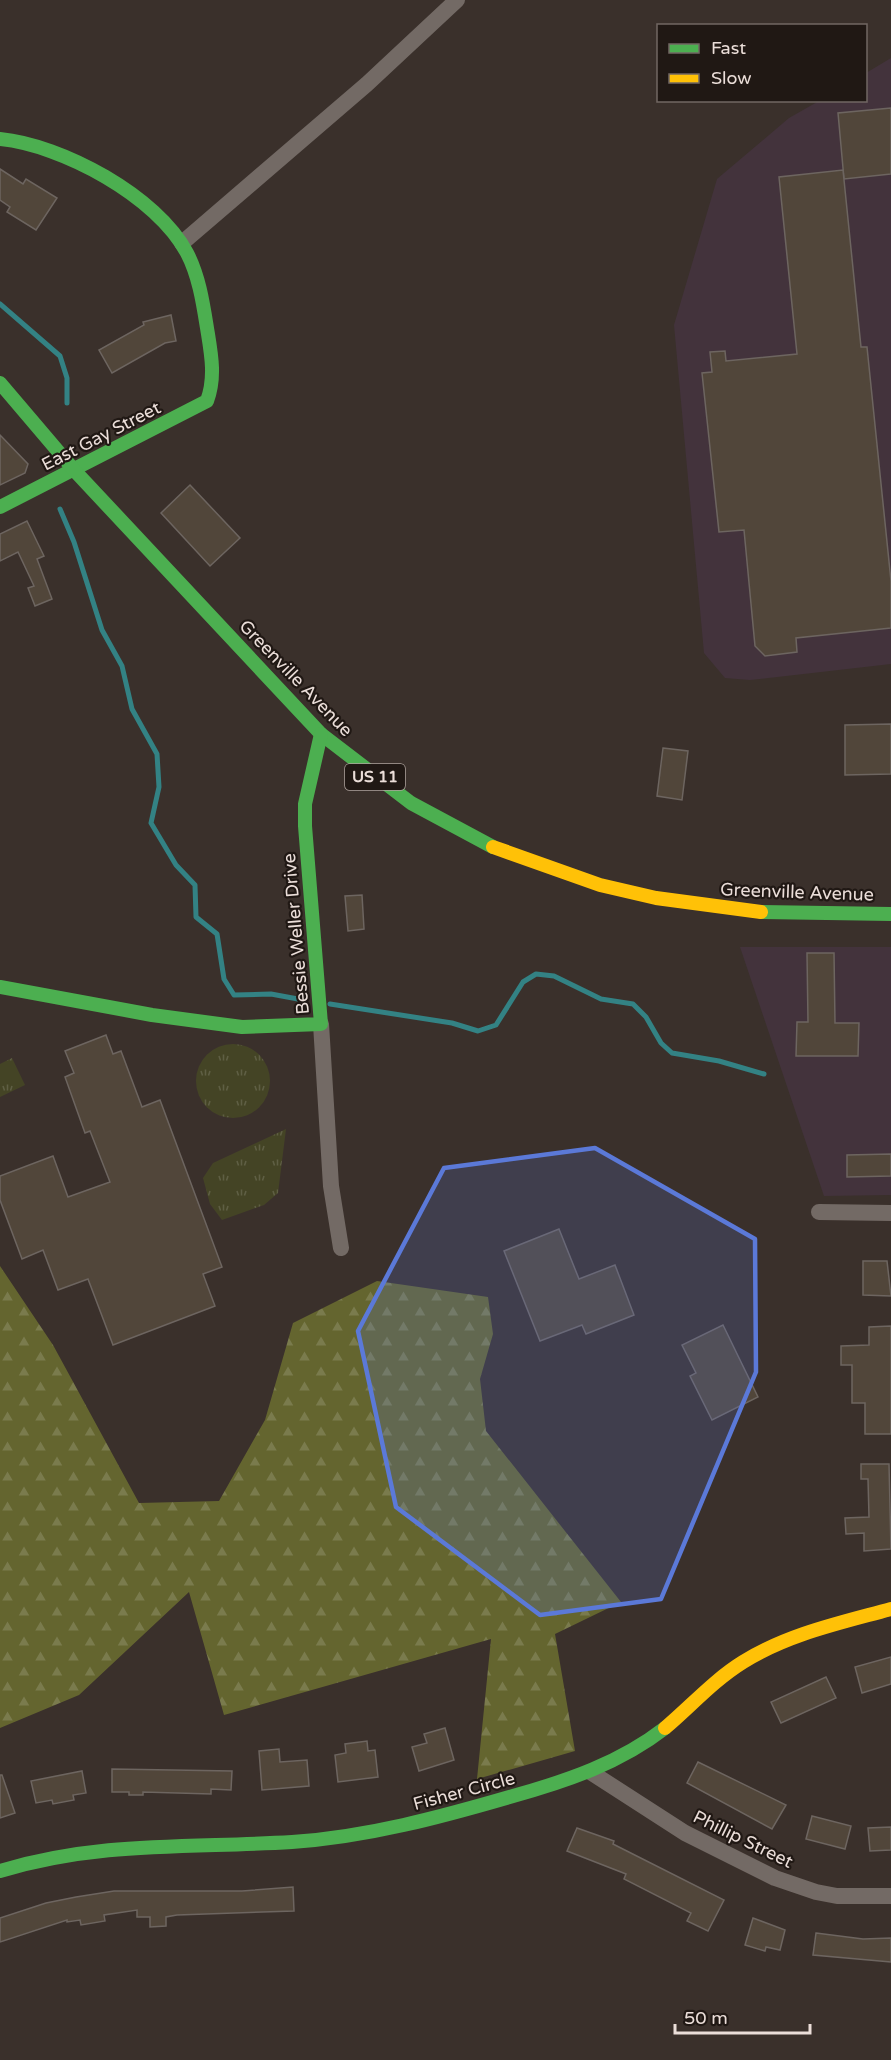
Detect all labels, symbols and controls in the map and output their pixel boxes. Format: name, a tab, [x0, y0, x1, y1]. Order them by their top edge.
legend	[657, 24, 867, 102]
text: Fast	[711, 37, 746, 59]
text: Slow	[711, 67, 752, 89]
street label: East Gay Street	[38, 396, 164, 476]
street label: Greenville Avenue	[235, 615, 357, 741]
road number: US 11	[345, 764, 405, 790]
street label: Bessie Weller Drive	[278, 852, 314, 1016]
street label: Greenville Avenue	[720, 878, 874, 906]
street label: Fisher Circle	[411, 1767, 517, 1815]
street label: Phillip Street	[689, 1805, 797, 1873]
scale bar	[675, 1997, 810, 2035]
text: 50 m	[684, 2007, 728, 2029]

